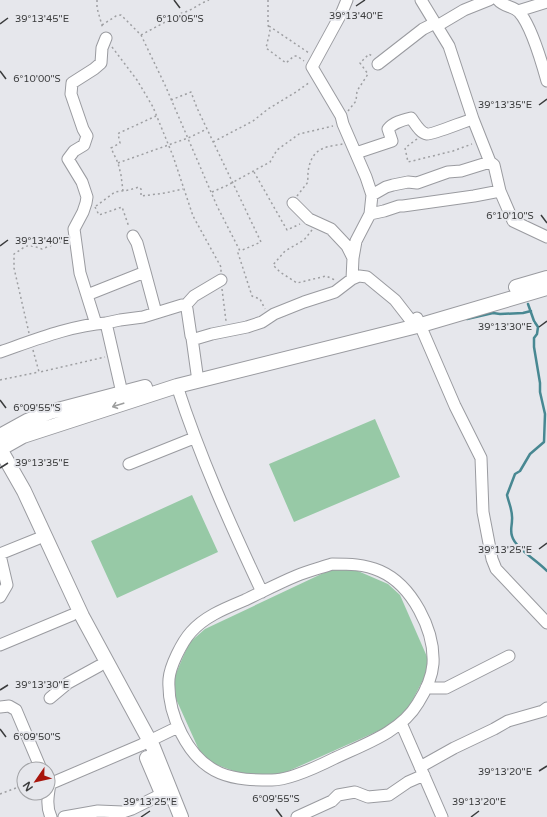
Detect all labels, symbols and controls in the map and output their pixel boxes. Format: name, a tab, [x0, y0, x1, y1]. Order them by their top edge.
text: 39°13'40"E	[329, 10, 383, 22]
text: 39°13'45"E	[15, 13, 69, 25]
text: 6°10'05"S	[156, 13, 204, 25]
text: 6°10'00"S	[13, 73, 61, 85]
text: 39°13'35"E	[478, 99, 532, 111]
text: 6°10'10"S	[486, 210, 534, 222]
text: 39°13'40"E	[15, 235, 69, 247]
text: 39°13'30"E	[478, 321, 532, 333]
text: 6°09'55"S	[13, 402, 61, 414]
one-way arrow	[112, 402, 125, 409]
text: 39°13'35"E	[15, 457, 69, 469]
text: 39°13'25"E	[478, 544, 532, 556]
text: 39°13'30"E	[15, 679, 69, 691]
text: 6°09'50"S	[13, 731, 61, 743]
north arrow	[16, 761, 56, 801]
text: 39°13'20"E	[478, 766, 532, 778]
text: N	[20, 779, 36, 794]
text: 6°09'55"S	[252, 793, 300, 805]
text: 39°13'25"E	[123, 796, 177, 808]
text: 39°13'20"E	[452, 796, 506, 808]

